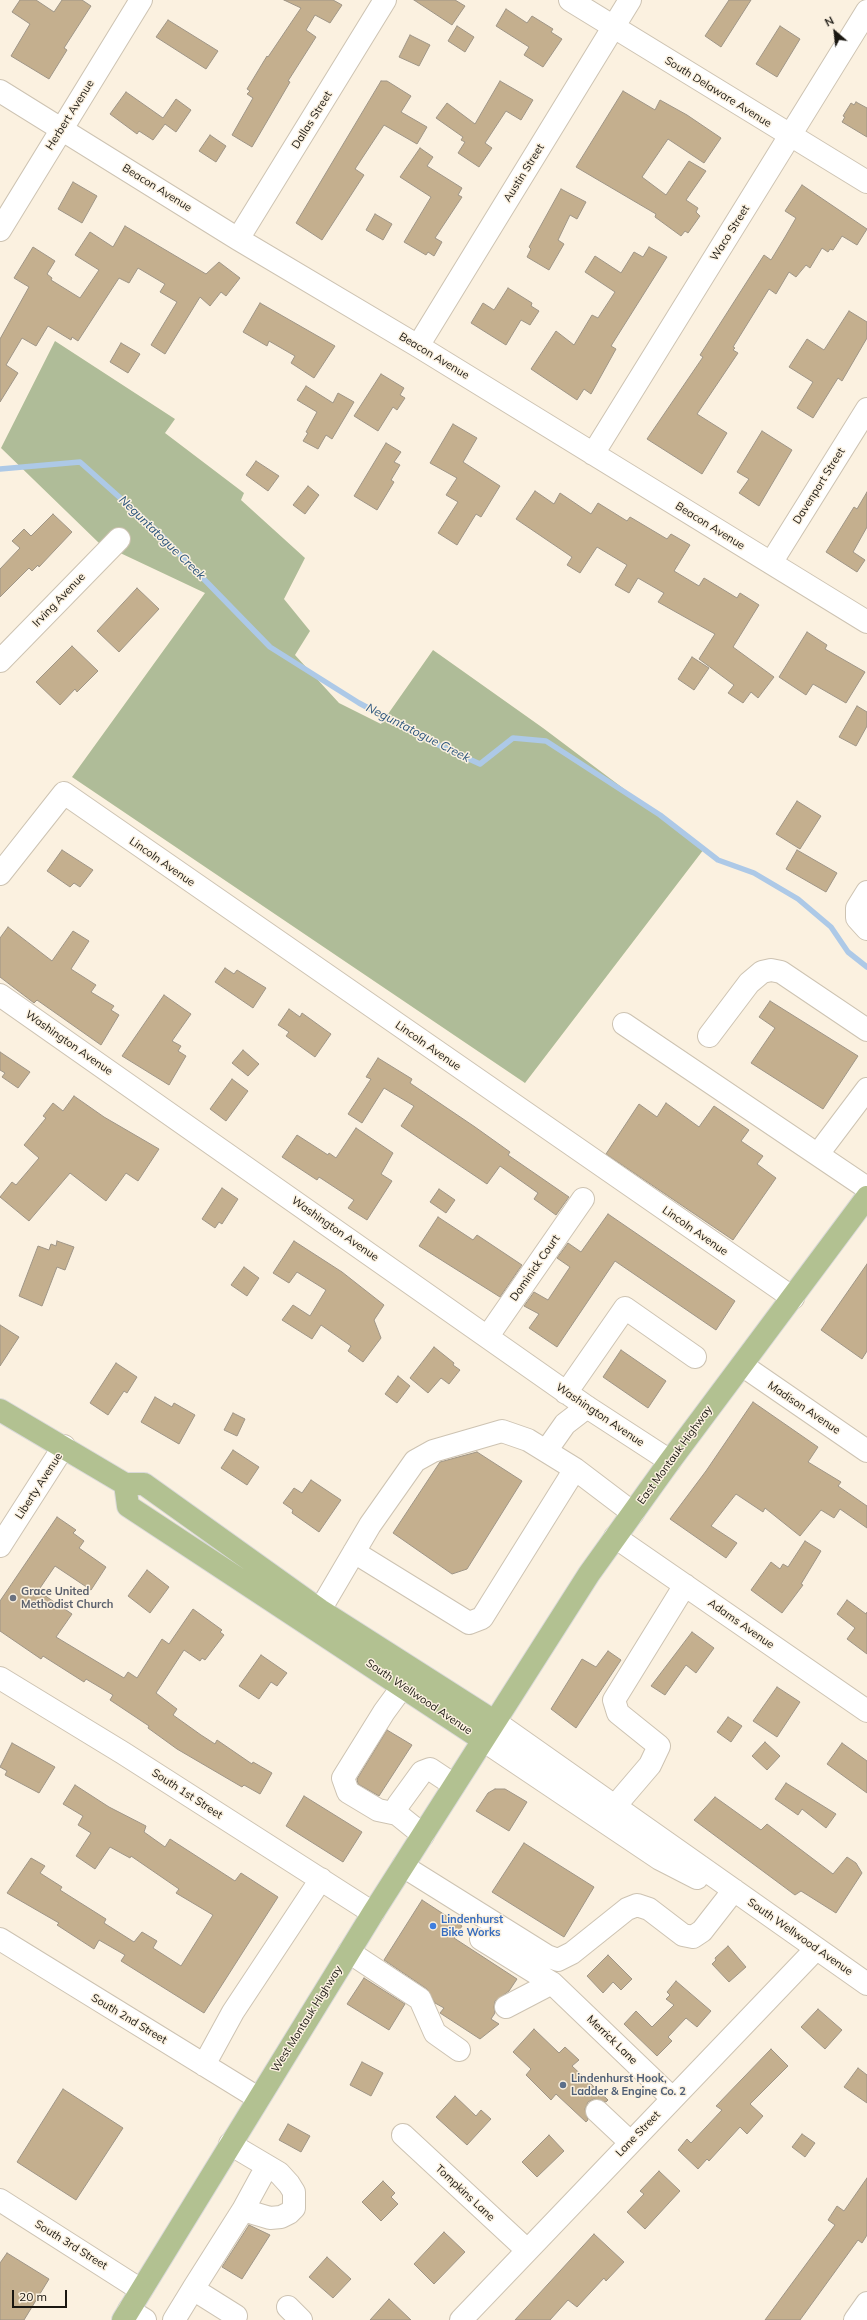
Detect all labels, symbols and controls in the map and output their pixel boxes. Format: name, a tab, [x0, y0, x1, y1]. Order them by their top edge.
north arrow	[815, 12, 855, 52]
text: N	[822, 13, 836, 30]
street label: South Delaware Avenue	[662, 54, 774, 130]
street label: Herbert Avenue	[43, 77, 97, 153]
street label: Dallas Street	[289, 89, 335, 151]
street label: Austin Street	[501, 142, 547, 204]
street label: Beacon Avenue	[120, 161, 194, 215]
street label: Waco Street	[708, 203, 752, 263]
street label: Beacon Avenue	[397, 330, 471, 382]
street label: Davenport Street	[790, 446, 848, 526]
water label: Neguntatogue Creek	[116, 493, 208, 583]
street label: Beacon Avenue	[673, 499, 747, 553]
street label: Irving Avenue	[30, 570, 88, 630]
water label: Neguntatogue Creek	[364, 701, 472, 765]
street label: Lincoln Avenue	[127, 835, 197, 889]
street label: Washington Avenue	[23, 1008, 115, 1078]
street label: Lincoln Avenue	[393, 1019, 463, 1073]
street label: Washington Avenue	[289, 1194, 381, 1264]
street label: Lincoln Avenue	[660, 1204, 730, 1258]
street label: Dominick Court	[507, 1232, 563, 1304]
street label: Madison Avenue	[765, 1379, 843, 1437]
street label: Washington Avenue	[553, 1381, 647, 1449]
street label: East Montauk Highway	[635, 1403, 715, 1507]
street label: Liberty Avenue	[13, 1450, 65, 1522]
place label: Grace United Methodist Church	[21, 1585, 113, 1611]
marker: Grace United Methodist Church	[8, 1593, 18, 1603]
street label: Adams Avenue	[705, 1596, 777, 1652]
street label: South Wellwood Avenue	[363, 1657, 475, 1737]
street label: South 1st Street	[149, 1766, 225, 1822]
street label: South Wellwood Avenue	[745, 1896, 855, 1978]
place label: Lindenhurst Bike Works	[441, 1913, 503, 1939]
marker: Lindenhurst Bike Works	[428, 1921, 438, 1931]
street label: West Montauk Highway	[269, 1963, 345, 2075]
street label: South 2nd Street	[89, 1991, 169, 2047]
street label: Merrick Lane	[584, 2013, 640, 2067]
place label: Lindenhurst Hook, Ladder & Engine Co. 2	[571, 2072, 686, 2098]
marker: Lindenhurst Hook, Ladder & Engine Co. 2	[558, 2080, 568, 2090]
street label: Lane Street	[613, 2108, 663, 2160]
street label: Tompkins Lane	[433, 2162, 497, 2224]
street label: South 3rd Street	[32, 2217, 110, 2273]
scale bar	[14, 2282, 69, 2308]
text: 20 m	[19, 2289, 47, 2304]

